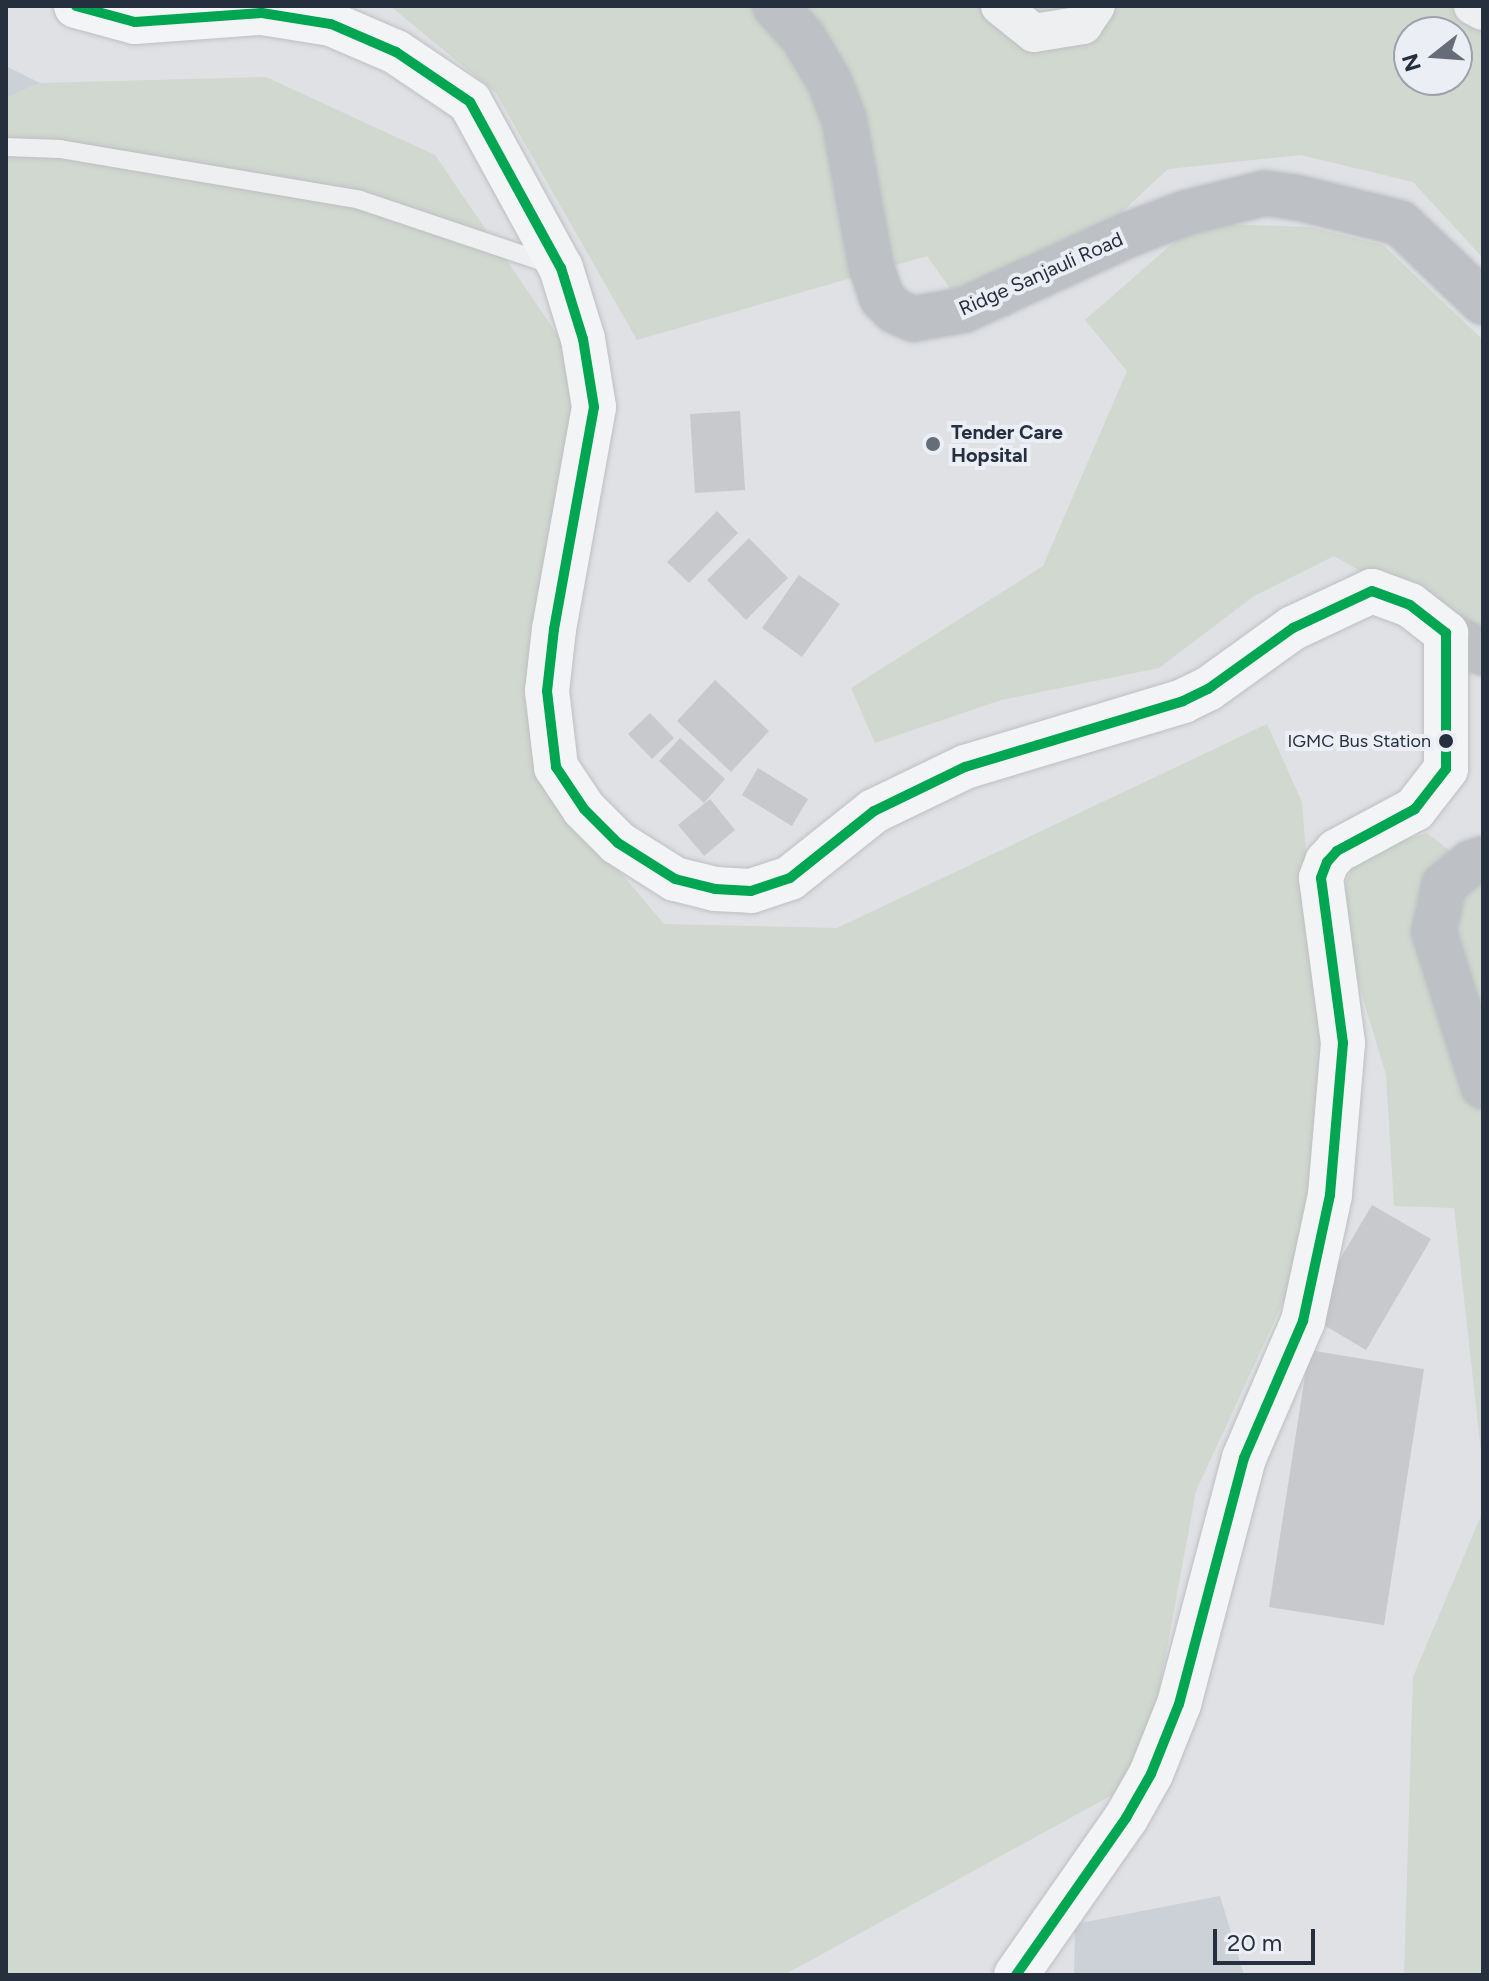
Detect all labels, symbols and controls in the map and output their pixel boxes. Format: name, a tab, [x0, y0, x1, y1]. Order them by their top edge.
north arrow	[1393, 16, 1473, 96]
text: N	[1396, 51, 1427, 75]
street label: Ridge Sanjauli Road	[955, 227, 1127, 321]
place label: Tender Care Hopsital	[951, 420, 1063, 467]
marker: Tender Care Hopsital	[922, 433, 944, 455]
place label: IGMC Bus Station	[1287, 730, 1431, 752]
marker: IGMC Bus Station	[1438, 733, 1454, 749]
scale bar	[1217, 1913, 1319, 1963]
text: 20 m	[1227, 1928, 1282, 1957]

